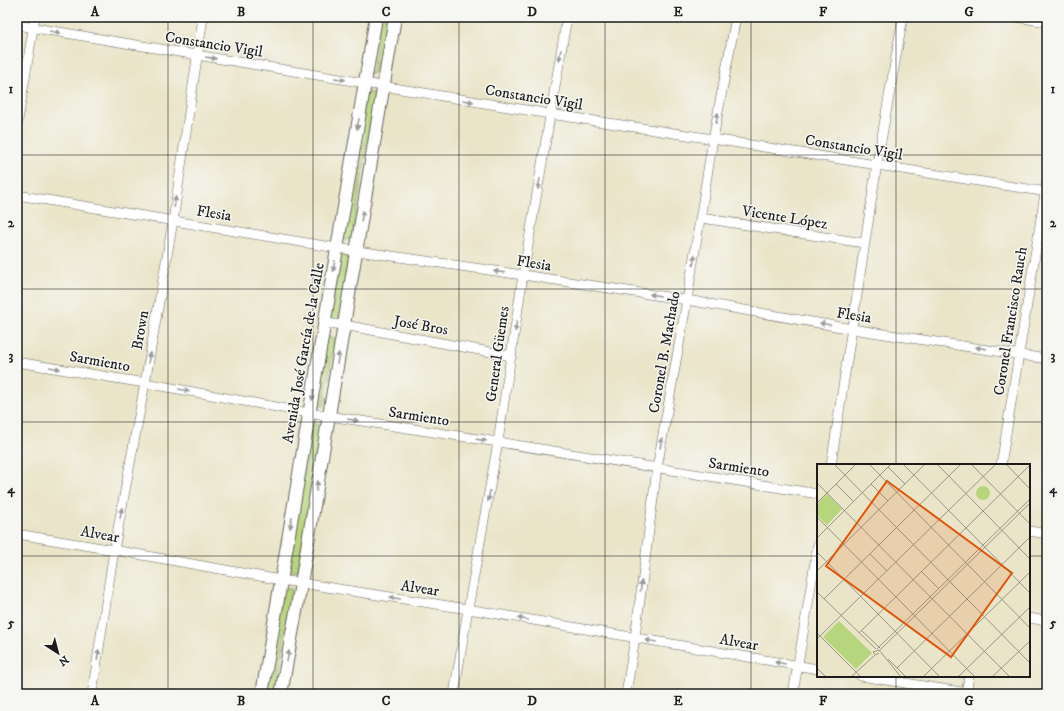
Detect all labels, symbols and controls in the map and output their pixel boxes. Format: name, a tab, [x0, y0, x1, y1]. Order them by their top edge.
text: A	[90, 4, 100, 20]
text: B	[237, 4, 245, 20]
text: C	[382, 4, 391, 20]
text: D	[527, 4, 537, 20]
text: E	[673, 4, 683, 20]
text: F	[819, 4, 828, 20]
text: G	[964, 4, 974, 20]
street label: Constancio Vigil	[164, 27, 265, 62]
one-way arrow	[49, 29, 62, 35]
one-way arrow	[557, 49, 563, 62]
one-way arrow	[205, 55, 217, 61]
one-way arrow	[333, 76, 346, 82]
street label: Constancio Vigil	[484, 80, 585, 115]
text: 1	[9, 81, 14, 97]
text: 1	[1051, 81, 1056, 97]
one-way arrow	[462, 98, 474, 104]
one-way arrow	[714, 112, 720, 124]
one-way arrow	[355, 118, 361, 131]
street label: Constancio Vigil	[804, 130, 905, 165]
one-way arrow	[535, 178, 541, 190]
one-way arrow	[172, 196, 178, 208]
street label: Flesia	[195, 201, 233, 226]
street label: Vicente López	[740, 201, 829, 234]
one-way arrow	[359, 210, 365, 222]
text: 2	[8, 215, 15, 231]
text: 2	[1050, 215, 1057, 231]
street label: Coronel Francisco Rauch	[989, 245, 1032, 397]
street label: Flesia	[515, 251, 553, 276]
one-way arrow	[691, 254, 697, 267]
one-way arrow	[331, 260, 337, 273]
street label: Avenida José García de la Calle	[278, 261, 329, 445]
one-way arrow	[493, 269, 505, 275]
street label: Coronel B. Machado	[644, 290, 685, 415]
one-way arrow	[649, 292, 661, 298]
street label: Flesia	[835, 303, 873, 328]
street label: General Güemes	[481, 305, 514, 403]
street label: Brown	[128, 309, 153, 351]
street label: José Bros	[390, 311, 450, 340]
one-way arrow	[513, 320, 519, 332]
one-way arrow	[819, 321, 831, 327]
one-way arrow	[975, 345, 987, 351]
street label: Sarmiento	[68, 347, 132, 376]
text: 3	[9, 348, 14, 364]
text: 3	[1051, 348, 1056, 364]
one-way arrow	[146, 352, 152, 364]
one-way arrow	[336, 352, 342, 364]
one-way arrow	[49, 365, 62, 371]
one-way arrow	[177, 387, 190, 393]
one-way arrow	[309, 389, 315, 401]
street label: Sarmiento	[387, 402, 451, 431]
one-way arrow	[347, 417, 359, 423]
one-way arrow	[475, 437, 488, 443]
one-way arrow	[659, 437, 665, 450]
street label: Sarmiento	[707, 453, 771, 482]
inset map	[817, 464, 1030, 677]
one-way arrow	[315, 480, 321, 492]
text: 4	[6, 481, 15, 498]
text: 4	[1048, 481, 1057, 498]
one-way arrow	[485, 489, 491, 502]
one-way arrow	[118, 507, 124, 519]
one-way arrow	[288, 517, 294, 529]
street label: Alvear	[79, 522, 121, 547]
street label: Alvear	[399, 576, 441, 601]
one-way arrow	[638, 580, 644, 592]
one-way arrow	[389, 595, 401, 601]
text: 5	[7, 615, 15, 631]
text: 5	[1049, 615, 1057, 631]
one-way arrow	[517, 616, 529, 622]
street label: Alvear	[718, 630, 760, 655]
north arrow	[38, 633, 78, 673]
one-way arrow	[645, 638, 657, 644]
one-way arrow	[95, 649, 101, 662]
one-way arrow	[286, 650, 292, 662]
text: N	[56, 652, 71, 669]
one-way arrow	[773, 660, 786, 666]
text: A	[90, 693, 100, 709]
text: B	[237, 693, 245, 709]
text: C	[382, 693, 391, 709]
text: D	[527, 693, 537, 709]
text: E	[673, 693, 683, 709]
text: F	[819, 693, 828, 709]
text: G	[964, 693, 974, 709]

